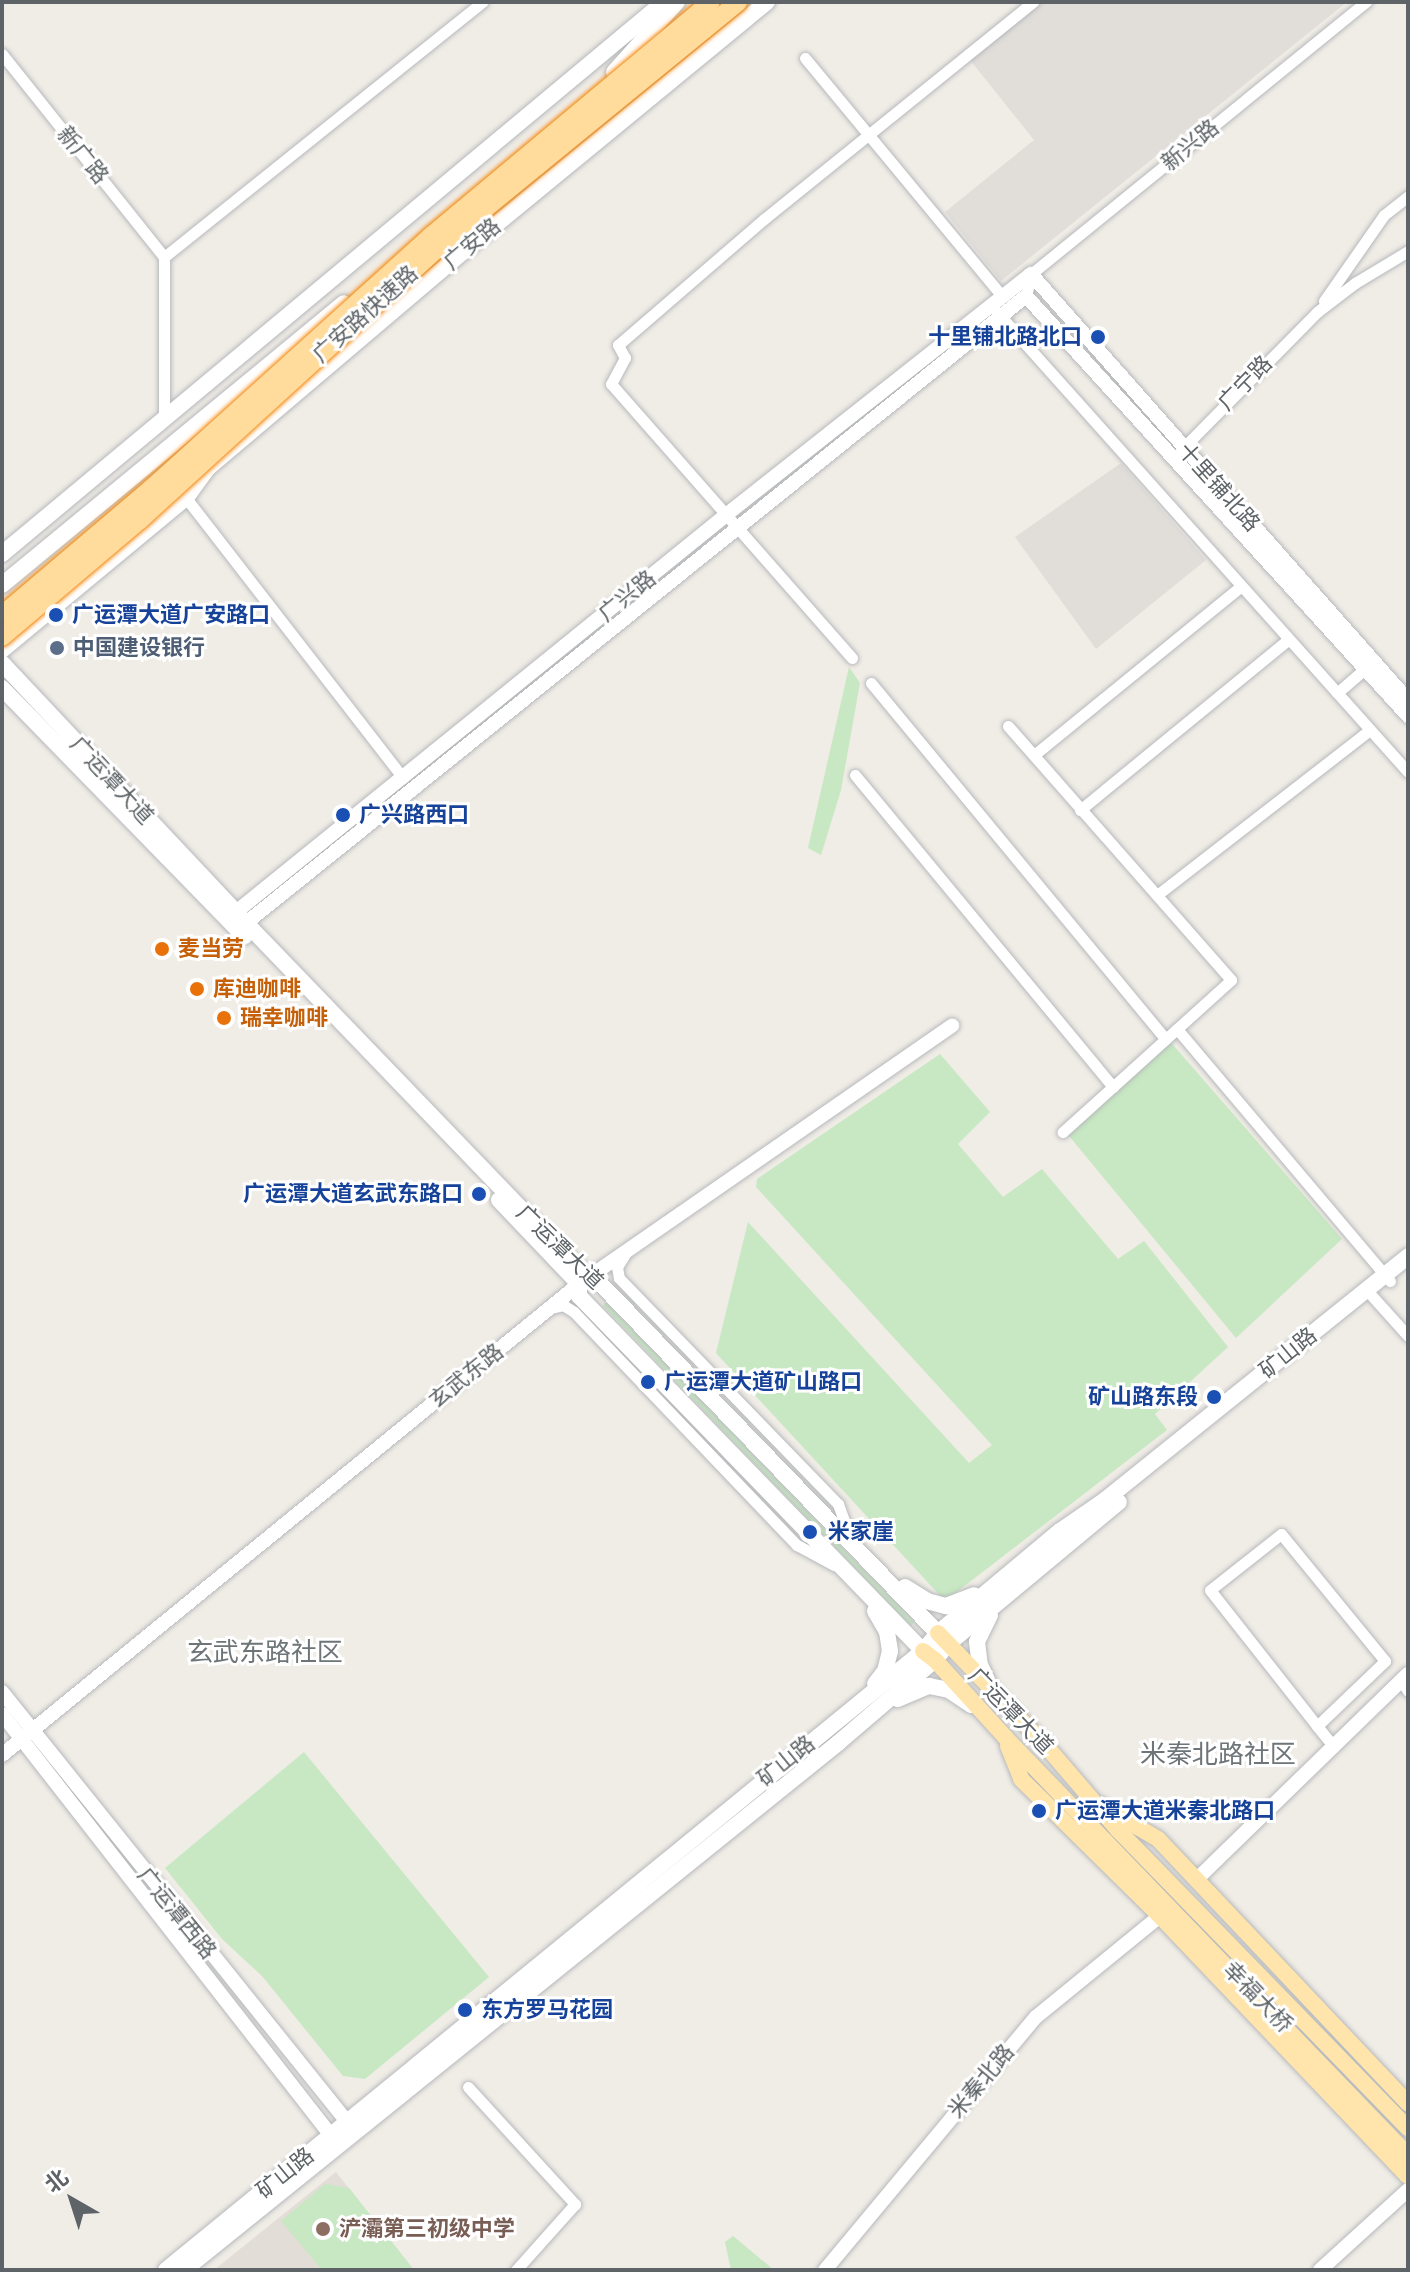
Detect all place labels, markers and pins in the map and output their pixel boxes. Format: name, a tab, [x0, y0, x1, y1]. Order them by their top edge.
place label: 十里铺北路北口	[928, 324, 1082, 350]
marker: 十里铺北路北口	[1089, 328, 1107, 346]
place label: 广运潭大道广安路口	[72, 602, 270, 628]
marker: 广运潭大道广安路口	[47, 606, 65, 624]
place label: 中国建设银行	[73, 635, 205, 661]
marker: 中国建设银行	[48, 639, 66, 657]
place label: 广兴路西口	[359, 802, 469, 828]
marker: 广兴路西口	[334, 806, 352, 824]
place label: 麦当劳	[178, 936, 244, 962]
marker: 麦当劳	[153, 940, 171, 958]
place label: 库迪咖啡	[213, 976, 301, 1002]
marker: 库迪咖啡	[188, 980, 206, 998]
place label: 瑞幸咖啡	[240, 1005, 328, 1031]
marker: 瑞幸咖啡	[215, 1009, 233, 1027]
place label: 广运潭大道玄武东路口	[243, 1181, 463, 1207]
marker: 广运潭大道玄武东路口	[470, 1185, 488, 1203]
place label: 广运潭大道矿山路口	[664, 1369, 862, 1395]
marker: 广运潭大道矿山路口	[639, 1373, 657, 1391]
place label: 矿山路东段	[1088, 1384, 1198, 1410]
marker: 矿山路东段	[1205, 1388, 1223, 1406]
place label: 米家崖	[828, 1519, 894, 1545]
marker: 米家崖	[799, 1521, 821, 1543]
place label: 广运潭大道米秦北路口	[1055, 1798, 1275, 1824]
marker: 广运潭大道米秦北路口	[1030, 1802, 1048, 1820]
place label: 东方罗马花园	[481, 1997, 613, 2023]
marker: 东方罗马花园	[456, 2001, 474, 2019]
place label: 浐灞第三初级中学	[339, 2216, 515, 2242]
marker: 浐灞第三初级中学	[314, 2220, 332, 2238]

